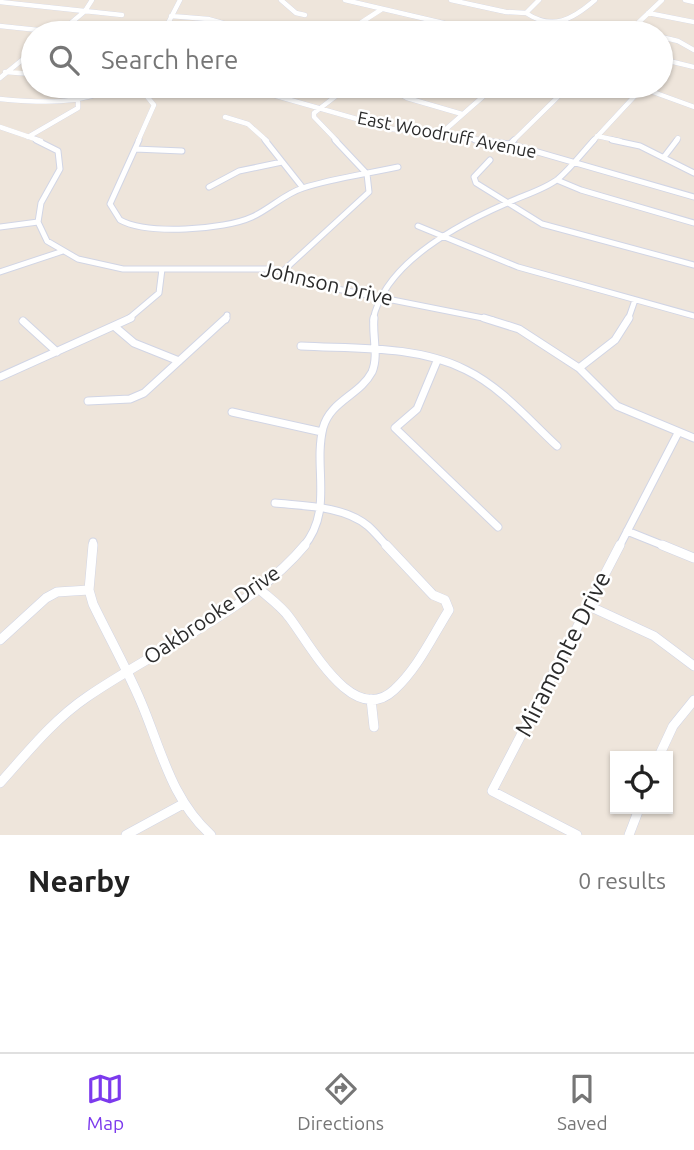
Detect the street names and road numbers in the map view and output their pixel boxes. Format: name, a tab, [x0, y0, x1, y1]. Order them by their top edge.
street label: East Woodruff Avenue	[356, 107, 538, 161]
street label: Johnson Drive	[259, 256, 395, 310]
street label: Oakbrooke Drive	[139, 560, 284, 669]
street label: Miramonte Drive	[509, 567, 616, 741]

